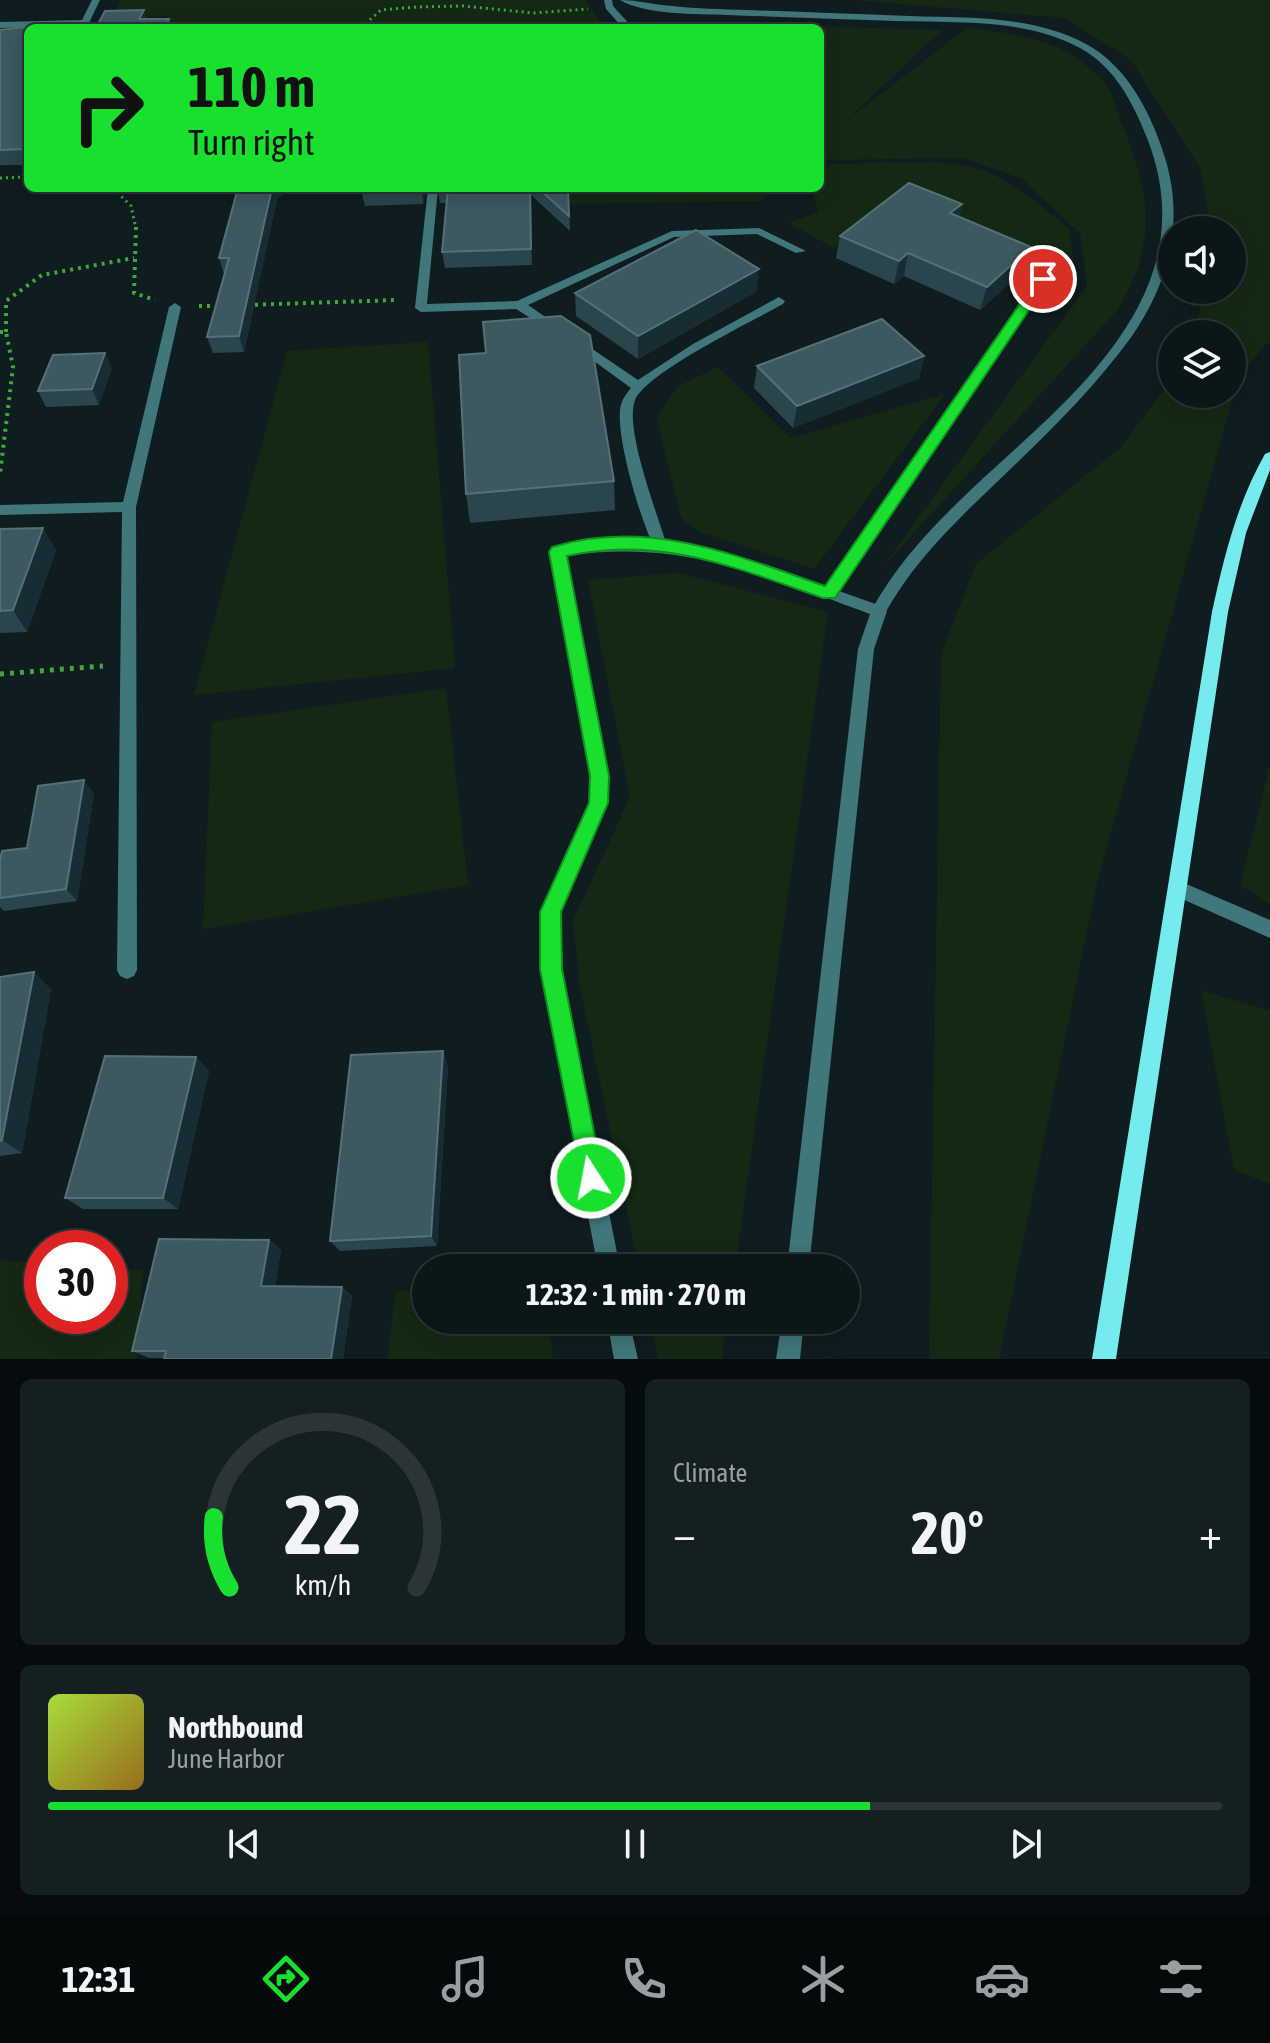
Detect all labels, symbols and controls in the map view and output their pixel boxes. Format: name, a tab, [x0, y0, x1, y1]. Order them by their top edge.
text: 110 m	[188, 55, 315, 119]
icon: right	[56, 56, 160, 160]
text: Turn right	[188, 121, 315, 163]
map controls	[1158, 216, 1246, 408]
button: sound	[1158, 216, 1246, 304]
pin	[1009, 245, 1077, 313]
icon: arrive	[1021, 257, 1065, 301]
button: layers	[1158, 320, 1246, 408]
position arrow	[549, 1136, 633, 1220]
speed limit sign: 30	[24, 1230, 128, 1334]
text: 12:32 · 1 min · 270 m	[526, 1277, 746, 1311]
text: Climate	[673, 1458, 747, 1488]
text: 22	[283, 1476, 362, 1572]
text: 20°	[911, 1498, 984, 1567]
text: −	[673, 1508, 696, 1558]
text: +	[1199, 1508, 1222, 1558]
text: km/h	[294, 1568, 351, 1601]
text: Northbound	[168, 1710, 303, 1744]
text: June Harbor	[168, 1744, 284, 1774]
icon: previous	[222, 1822, 266, 1866]
icon: pause	[613, 1822, 657, 1866]
icon: next	[1004, 1822, 1048, 1866]
icon: directions	[258, 1951, 314, 2007]
icon: music	[437, 1951, 493, 2007]
icon: phone	[616, 1951, 672, 2007]
icon: climate	[795, 1951, 851, 2007]
icon: car	[974, 1951, 1030, 2007]
icon: filters	[1153, 1951, 1209, 2007]
text: 12:31	[61, 1958, 136, 2000]

